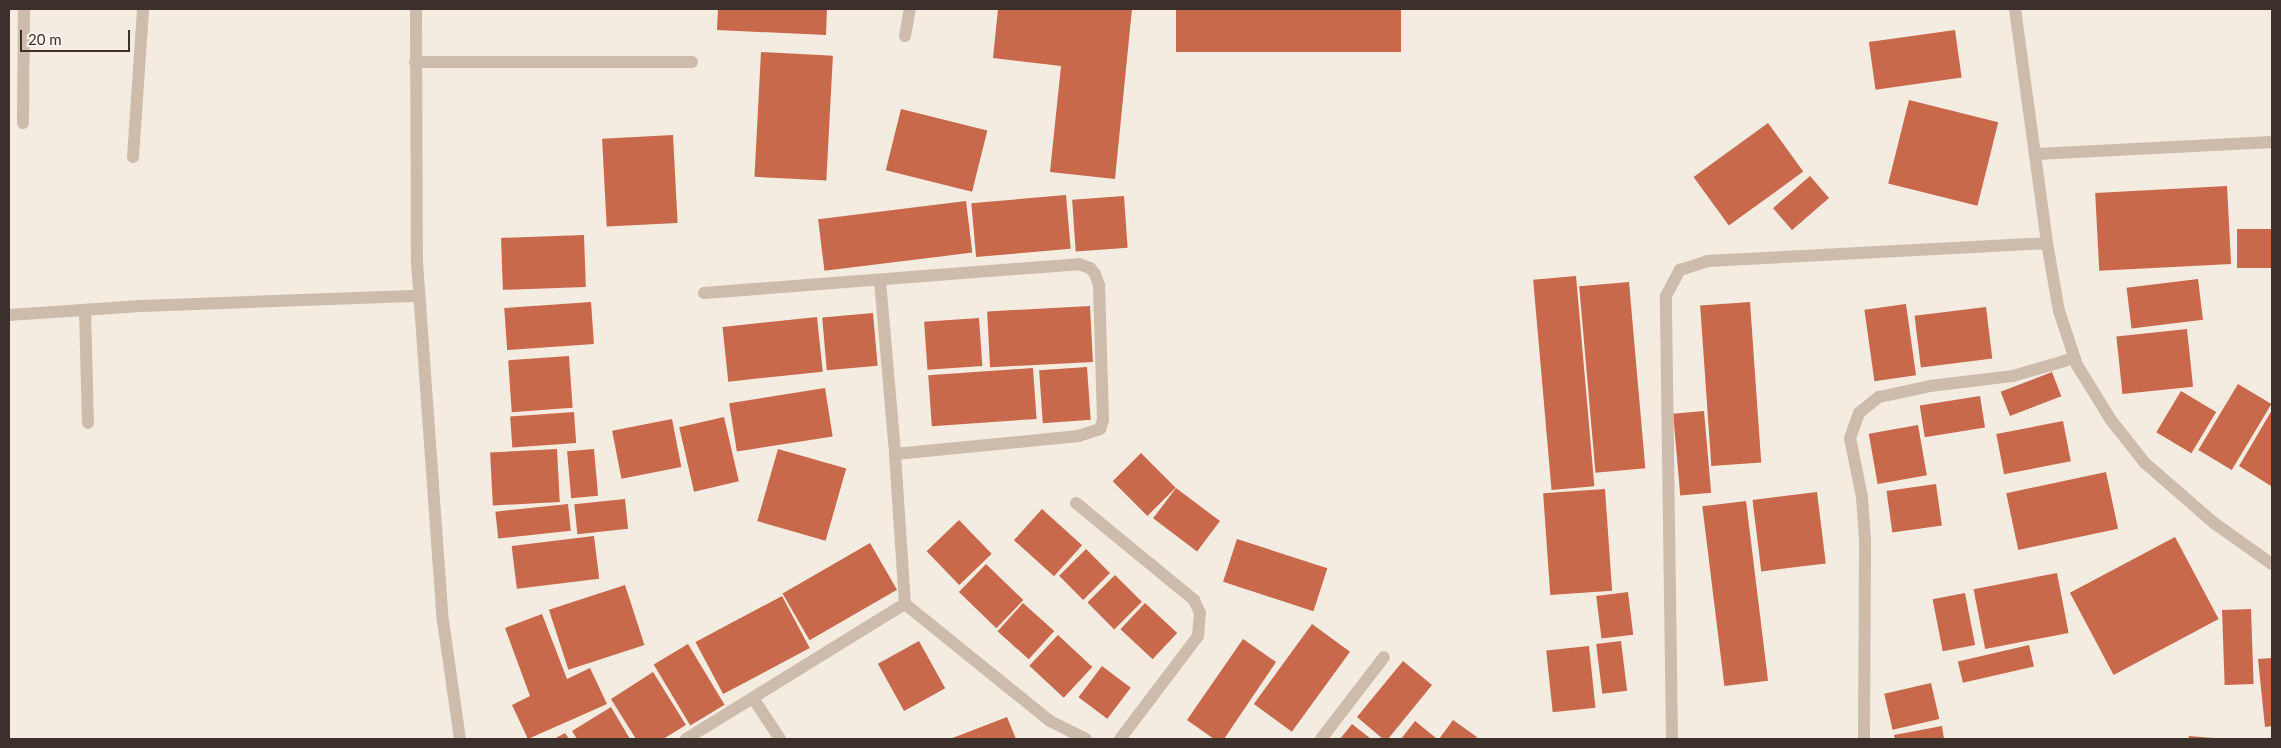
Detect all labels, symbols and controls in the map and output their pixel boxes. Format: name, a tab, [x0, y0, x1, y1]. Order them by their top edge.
scale bar	[22, 20, 132, 52]
text: 20 m	[28, 30, 62, 48]

